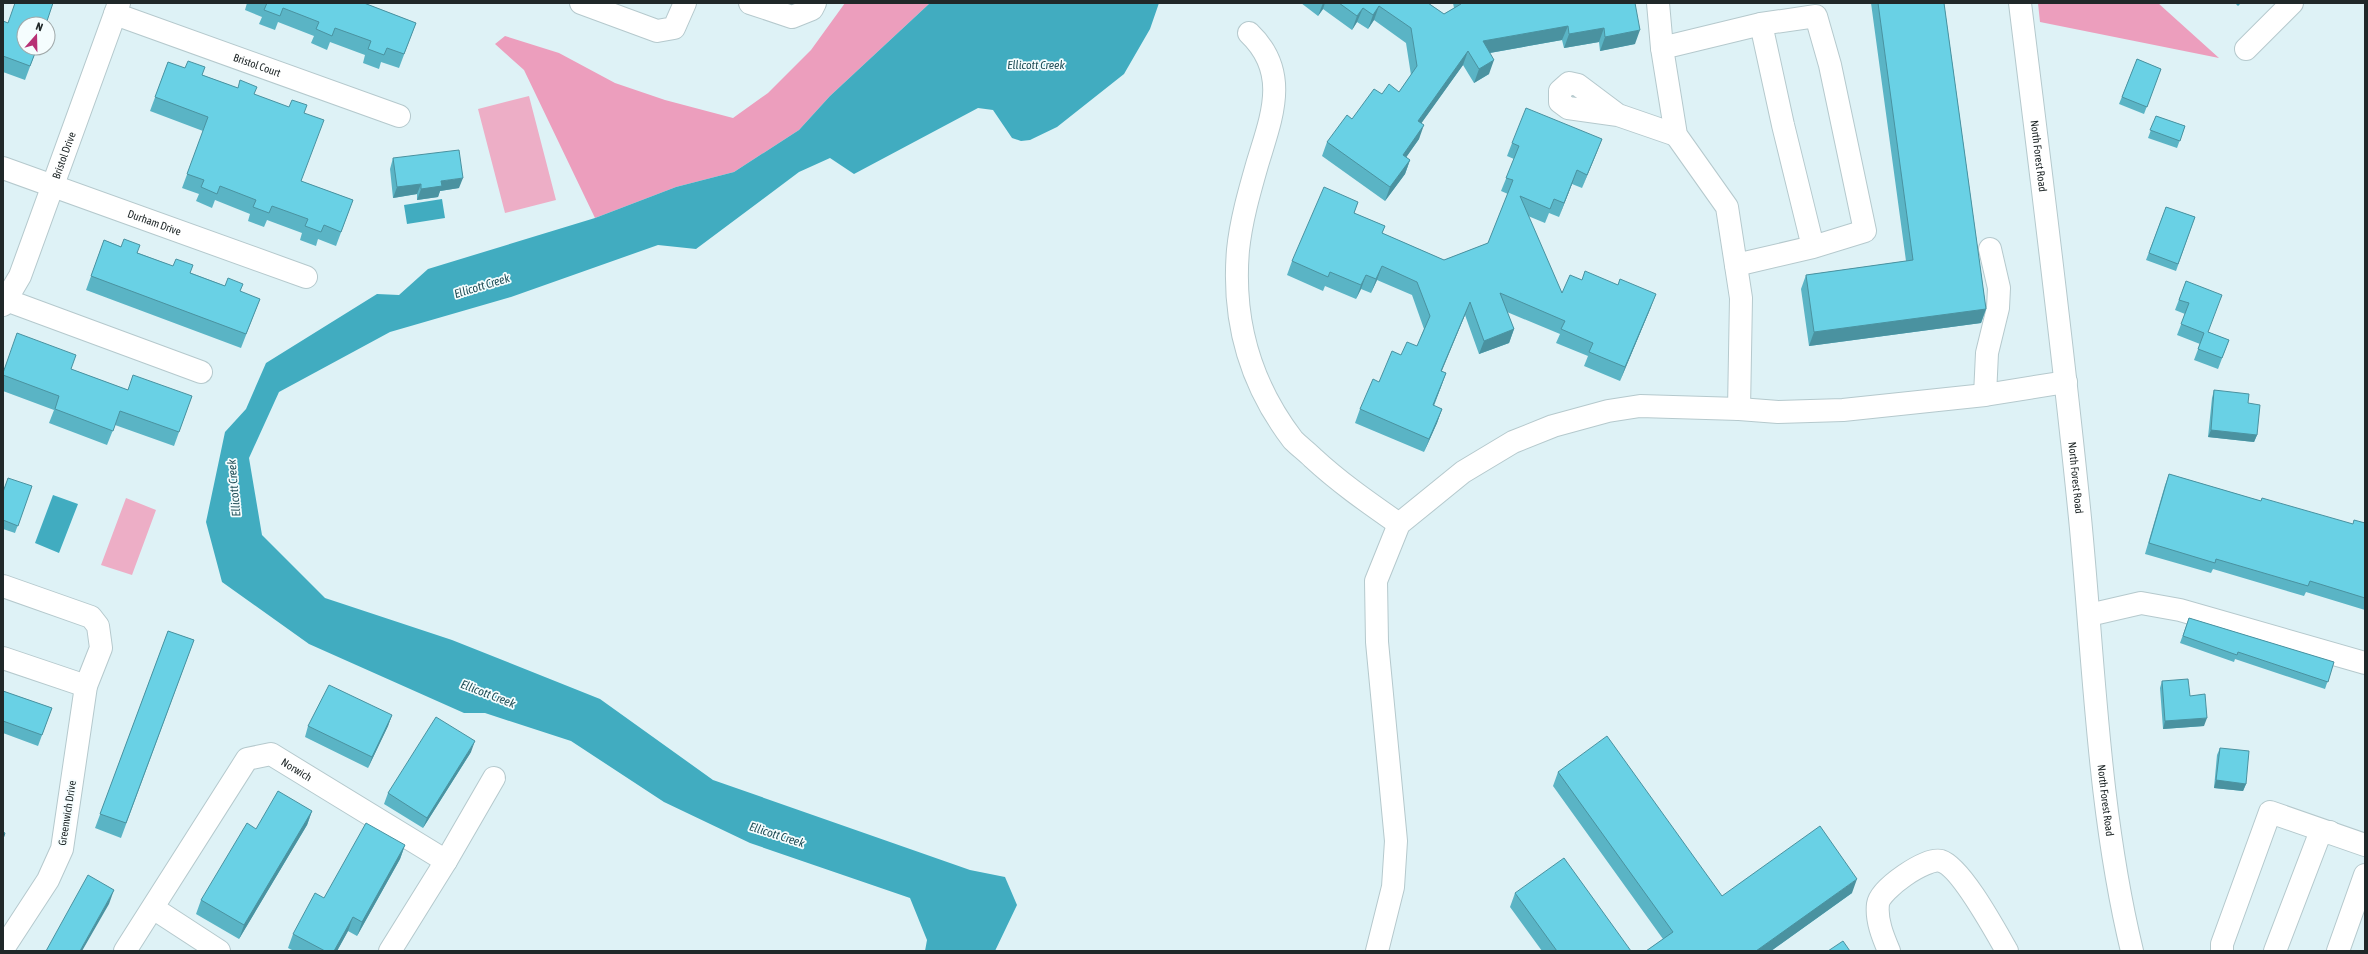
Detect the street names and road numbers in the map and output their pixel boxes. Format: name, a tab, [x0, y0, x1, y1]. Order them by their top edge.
street label: Bristol Court	[232, 51, 282, 79]
street label: North Forest Road	[2028, 119, 2049, 192]
street label: Bristol Drive	[50, 130, 78, 180]
street label: Durham Drive	[126, 207, 183, 238]
street label: North Forest Road	[2066, 441, 2086, 514]
street label: Norwich	[279, 756, 314, 783]
street label: North Forest Road	[2095, 764, 2116, 837]
street label: Greenwich Drive	[56, 780, 78, 846]

